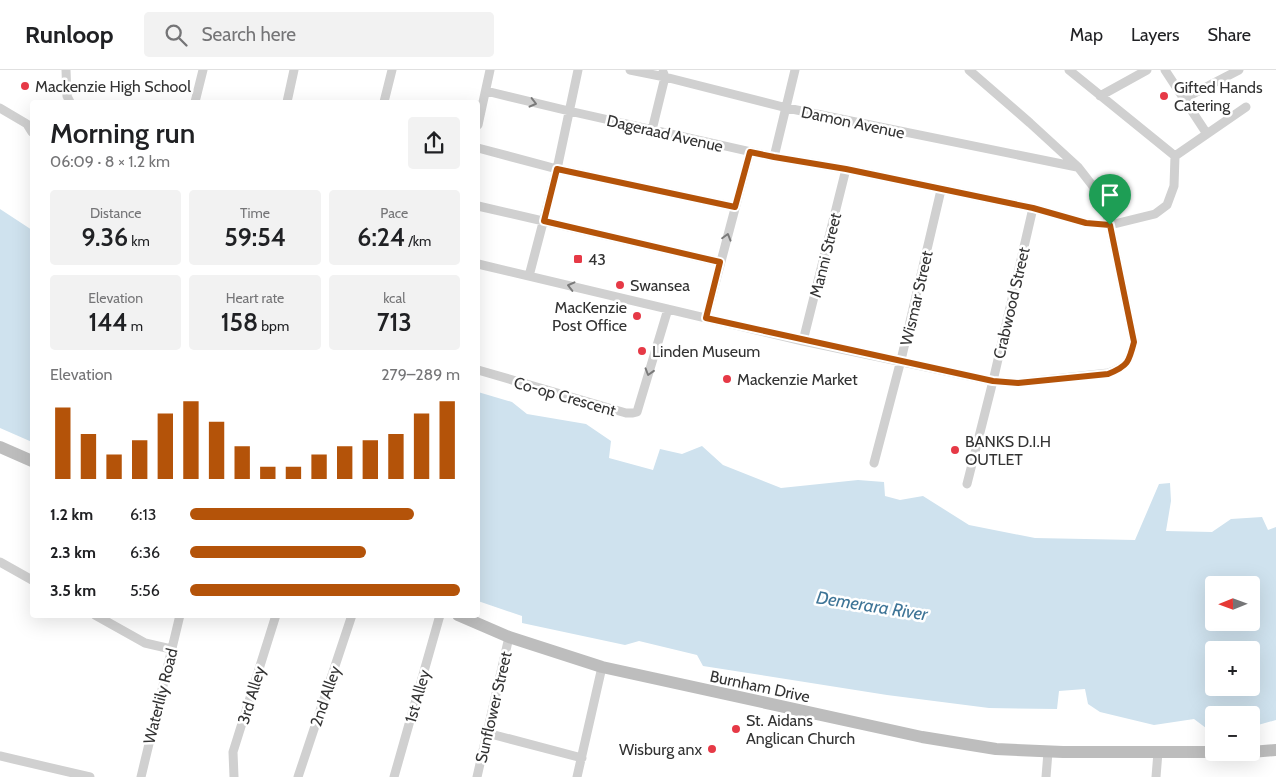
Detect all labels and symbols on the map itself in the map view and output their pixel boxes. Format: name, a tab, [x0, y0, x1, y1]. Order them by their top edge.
place label: Mackenzie High School	[35, 77, 191, 96]
place label: Gifted Hands Catering	[1174, 78, 1263, 115]
marker: Mackenzie High School	[19, 80, 31, 92]
marker: Gifted Hands Catering	[1158, 90, 1170, 102]
one-way arrow	[529, 97, 538, 108]
street label: Damon Avenue	[799, 102, 906, 143]
street label: Dageraad Avenue	[605, 111, 725, 156]
pin	[1089, 174, 1131, 225]
street label: Manni Street	[806, 210, 845, 299]
one-way arrow	[721, 232, 732, 241]
street label: Crabwood Street	[989, 245, 1034, 361]
street label: Wismar Street	[896, 248, 937, 347]
place label: 43	[588, 250, 606, 269]
marker: 43	[572, 253, 584, 265]
place label: Swansea	[630, 276, 690, 295]
marker: Swansea	[614, 279, 626, 291]
one-way arrow	[566, 281, 575, 292]
place label: MacKenzie Post Office	[552, 298, 627, 335]
marker: MacKenzie Post Office	[631, 310, 643, 322]
place label: Linden Museum	[652, 342, 760, 361]
marker: Linden Museum	[636, 345, 648, 357]
one-way arrow	[644, 368, 654, 376]
place label: Mackenzie Market	[737, 370, 858, 389]
street label: Co-op Crescent	[512, 373, 619, 420]
marker: Mackenzie Market	[721, 373, 733, 385]
place label: BANKS D.I.H OUTLET	[965, 432, 1051, 469]
marker: BANKS D.I.H OUTLET	[949, 444, 961, 456]
north arrow	[1205, 576, 1260, 631]
water label: Demerara River	[815, 586, 931, 626]
street label: Waterlily Road	[139, 646, 182, 746]
street label: Sunflower Street	[471, 649, 516, 765]
street label: 2nd Alley	[306, 663, 345, 729]
street label: 3rd Alley	[234, 664, 269, 726]
street label: 1st Alley	[401, 667, 434, 725]
street label: Burnham Drive	[708, 667, 812, 706]
place label: St. Aidans Anglican Church	[746, 711, 855, 748]
marker: St. Aidans Anglican Church	[730, 723, 742, 735]
place label: Wisburg anx	[619, 740, 702, 759]
marker: Wisburg anx	[706, 743, 718, 755]

